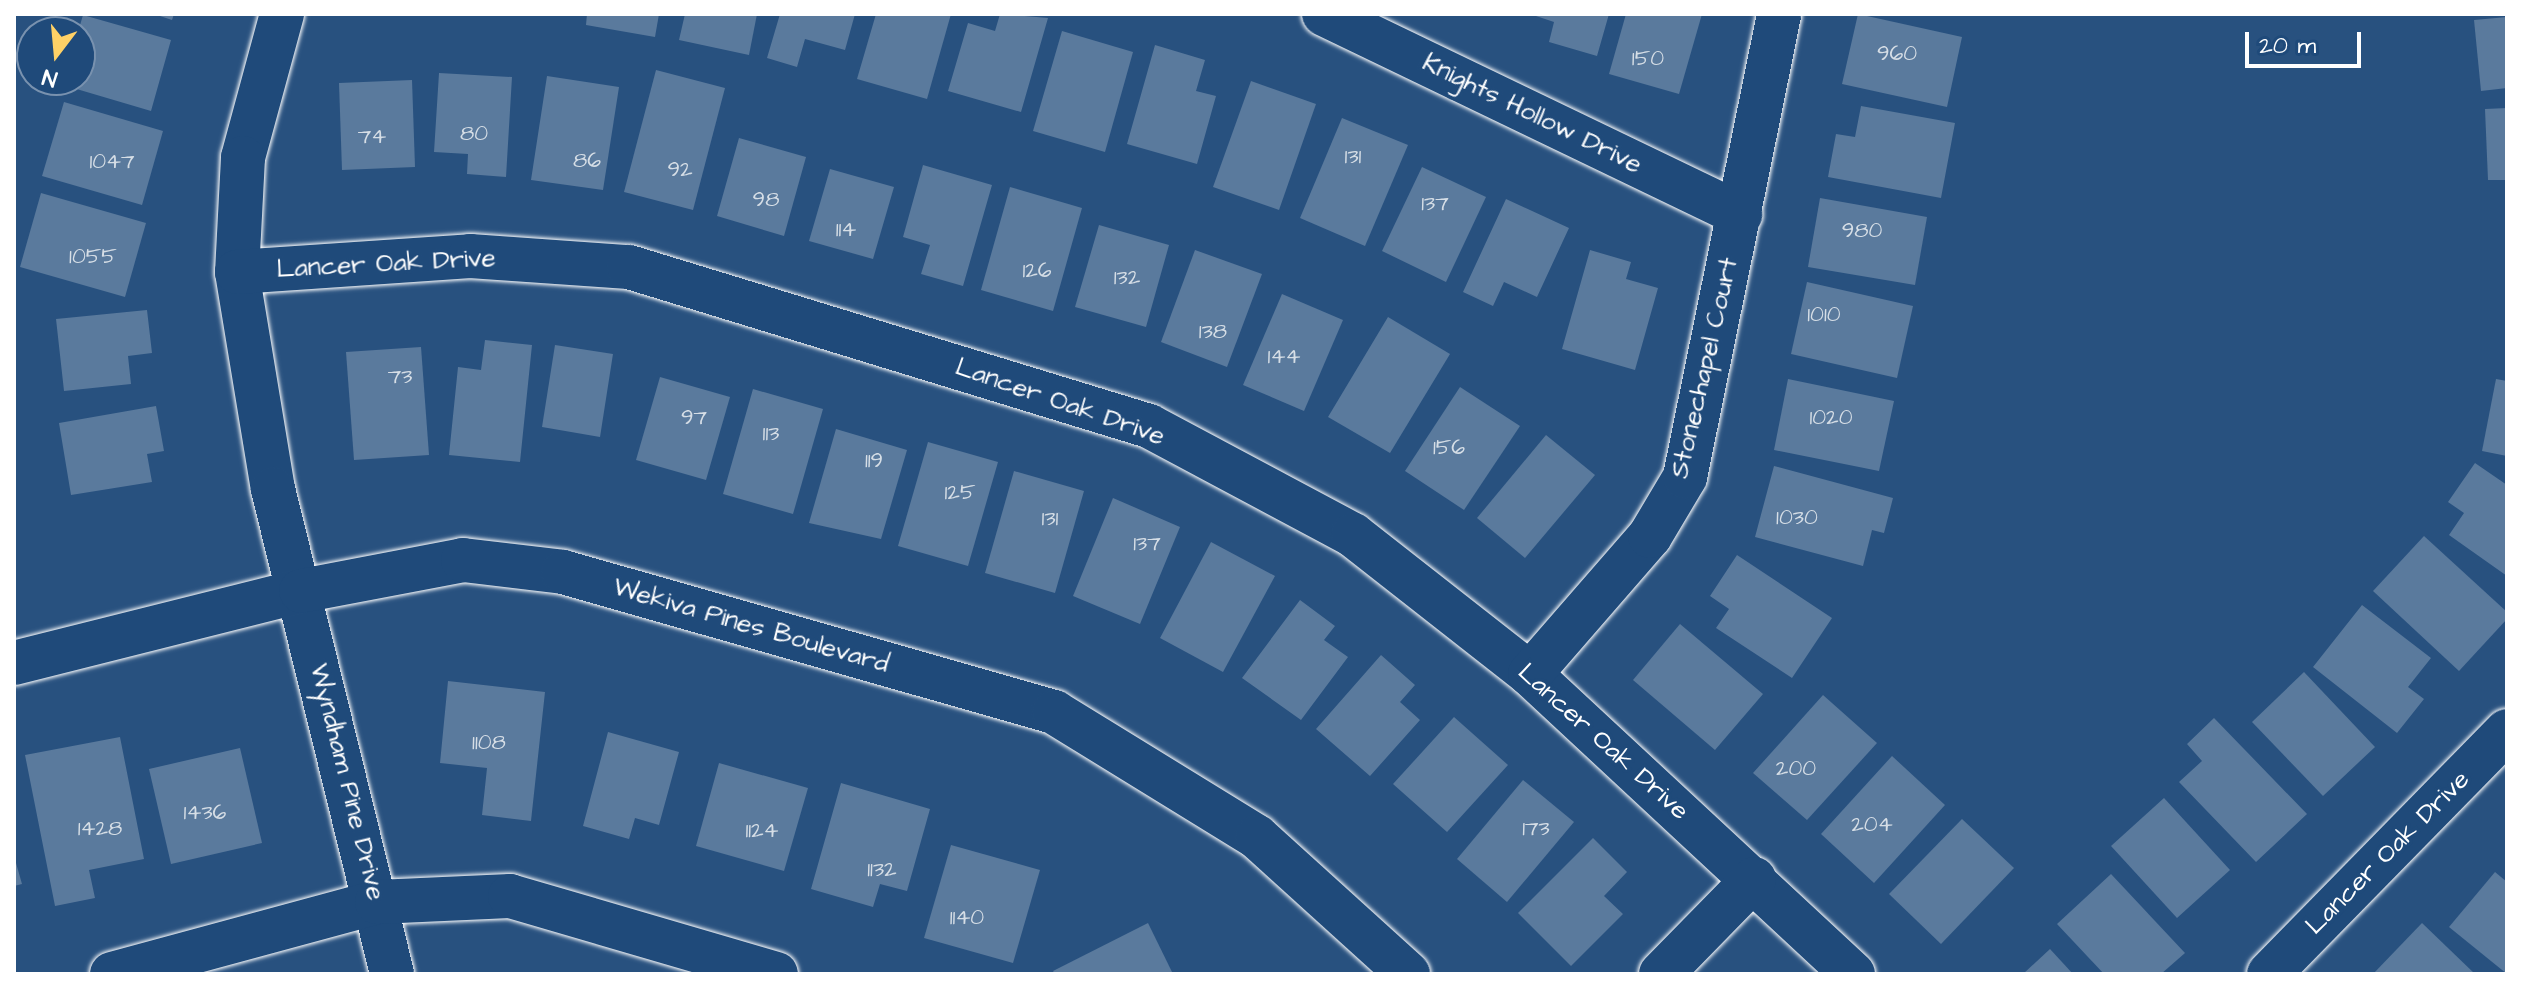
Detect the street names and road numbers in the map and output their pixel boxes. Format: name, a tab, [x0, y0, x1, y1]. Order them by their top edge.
street label: Knights Hollow Drive	[1417, 47, 1647, 181]
street label: Lancer Oak Drive	[276, 243, 496, 285]
street label: Stonechapel Court	[1664, 255, 1746, 481]
street label: Lancer Oak Drive	[951, 352, 1169, 452]
street label: Wekiva Pines Boulevard	[610, 572, 892, 680]
street label: Lancer Oak Drive	[1511, 657, 1695, 827]
street label: Wyndham Pine Drive	[303, 661, 391, 903]
street label: Lancer Oak Drive	[2299, 764, 2477, 942]

